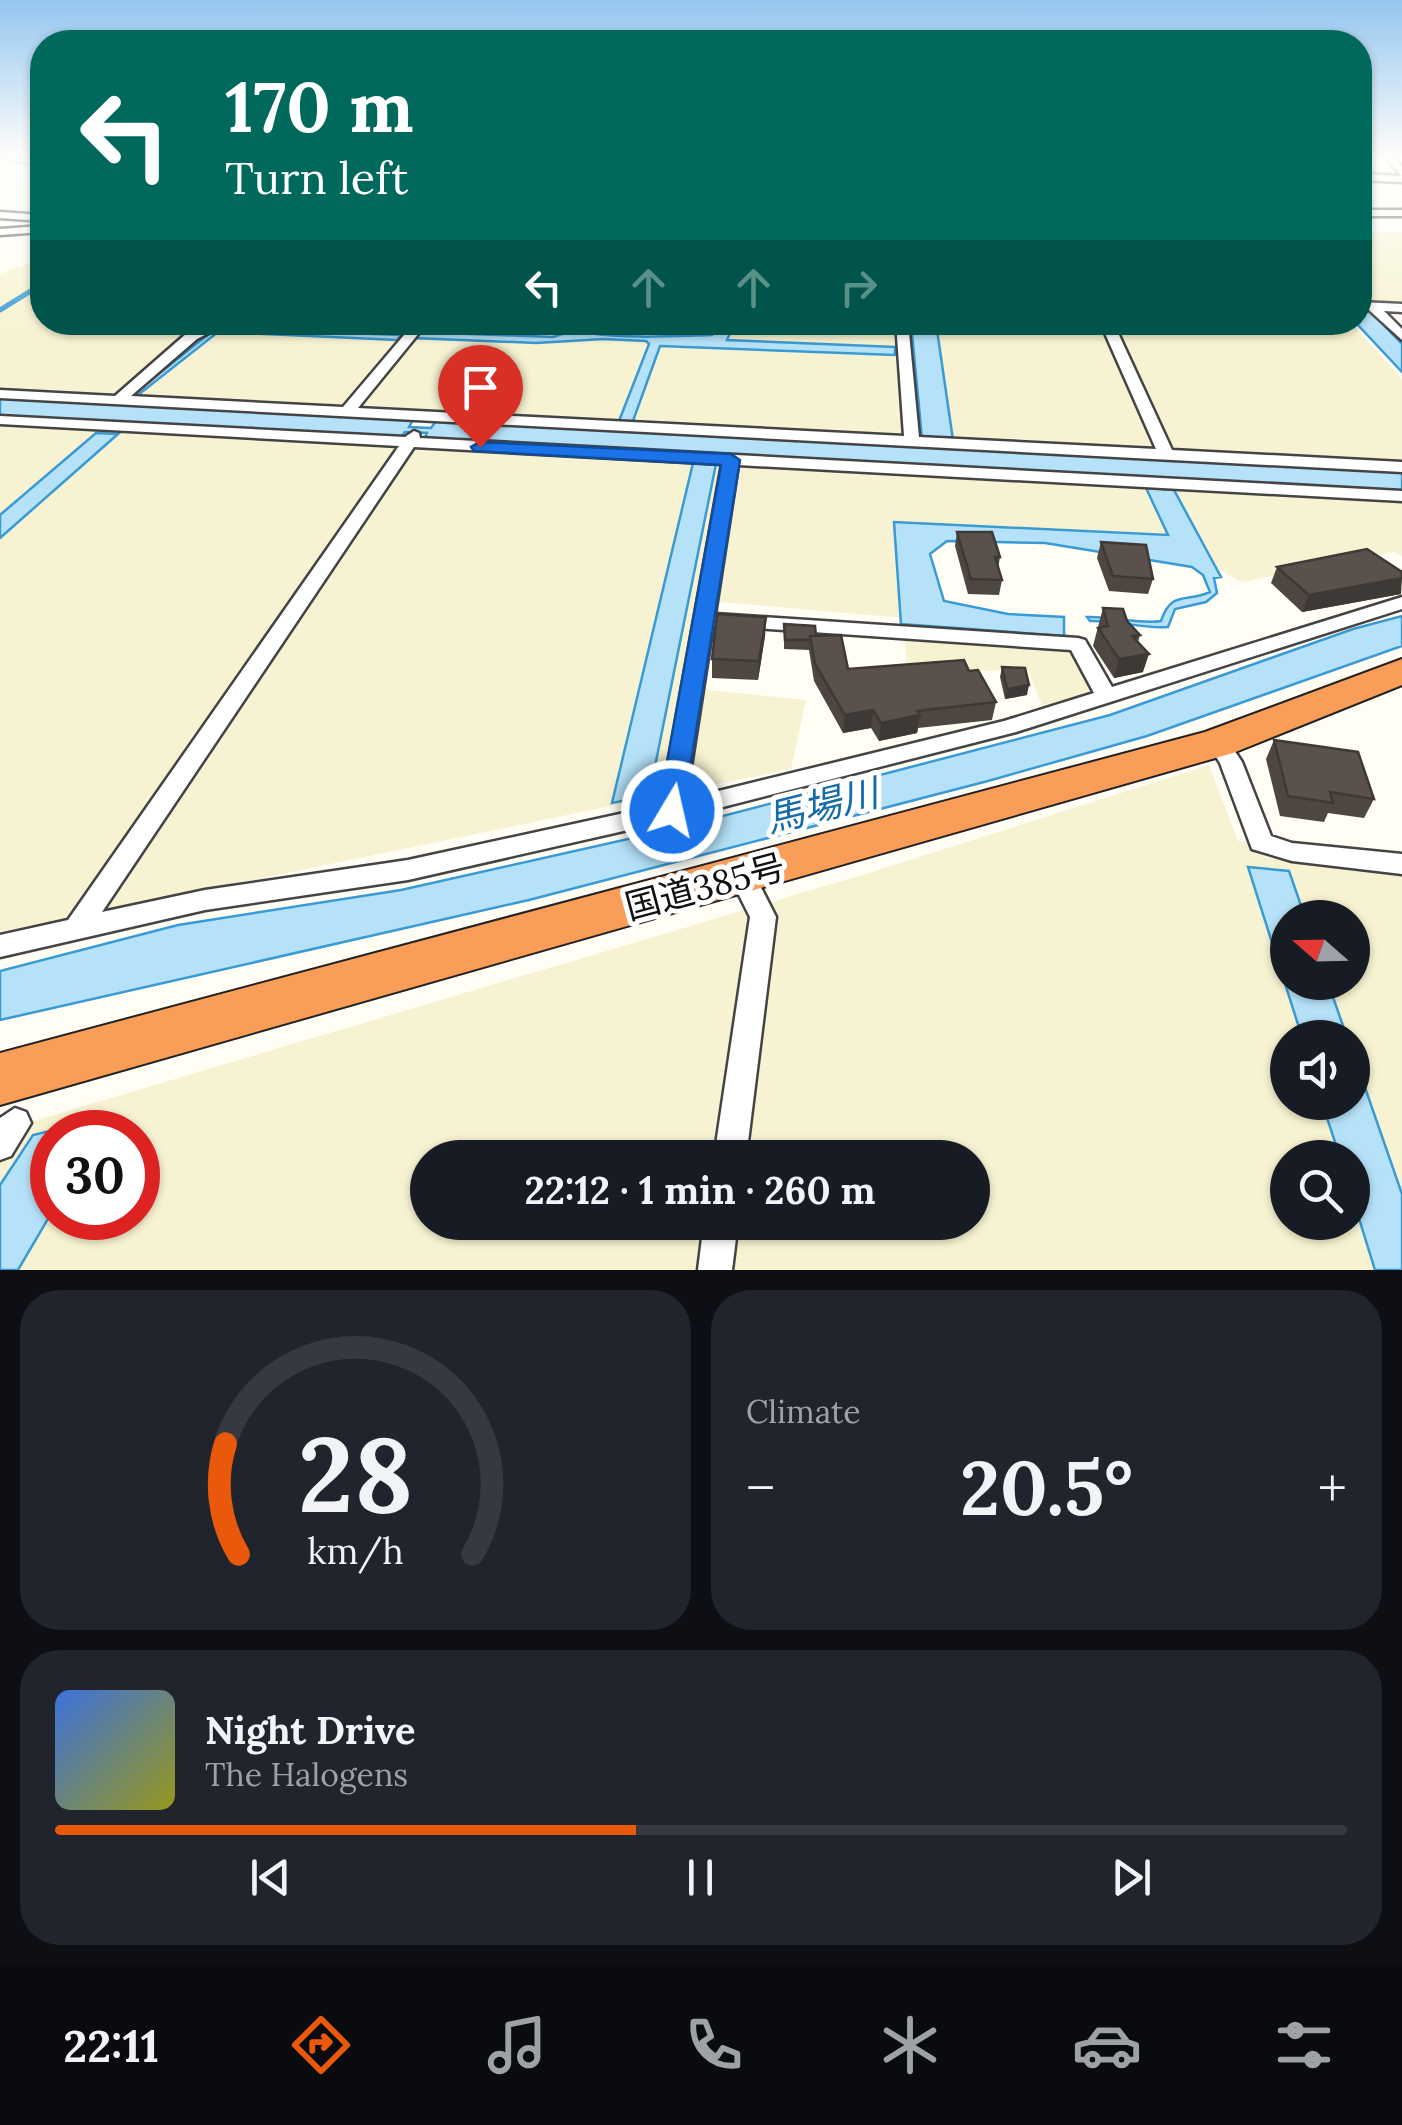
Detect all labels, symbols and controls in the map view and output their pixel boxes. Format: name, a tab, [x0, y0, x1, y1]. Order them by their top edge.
text: 170 m	[225, 62, 414, 151]
icon: left	[60, 70, 190, 200]
text: Turn left	[225, 149, 408, 206]
icon: left	[516, 260, 571, 315]
icon: ahead	[621, 260, 676, 315]
icon: ahead	[726, 260, 781, 315]
icon: right	[831, 260, 886, 315]
pin	[438, 345, 523, 448]
icon: arrive	[453, 360, 508, 415]
position arrow	[620, 759, 724, 863]
water label: 馬場川	[761, 767, 887, 842]
street label: 国道385号	[620, 844, 790, 929]
north arrow	[1270, 900, 1370, 1000]
map controls	[1270, 900, 1370, 1240]
button: sound	[1270, 1020, 1370, 1120]
speed limit sign: 30	[30, 1110, 160, 1240]
button: search	[1270, 1140, 1370, 1240]
text: 22:12 · 1 min · 260 m	[524, 1166, 876, 1214]
text: Climate	[746, 1391, 861, 1432]
text: 28	[298, 1407, 413, 1540]
text: 20.5°	[960, 1440, 1133, 1536]
text: −	[746, 1453, 775, 1523]
text: +	[1318, 1453, 1347, 1523]
text: km/h	[307, 1528, 404, 1574]
text: Night Drive	[205, 1706, 416, 1754]
text: The Halogens	[205, 1754, 408, 1795]
icon: previous	[243, 1850, 298, 1905]
icon: pause	[673, 1850, 728, 1905]
icon: next	[1104, 1850, 1159, 1905]
icon: directions	[286, 2010, 356, 2080]
icon: music	[482, 2010, 552, 2080]
icon: phone	[679, 2010, 749, 2080]
icon: climate	[875, 2010, 945, 2080]
icon: car	[1072, 2010, 1142, 2080]
icon: filters	[1269, 2010, 1339, 2080]
text: 22:11	[63, 2017, 159, 2074]

